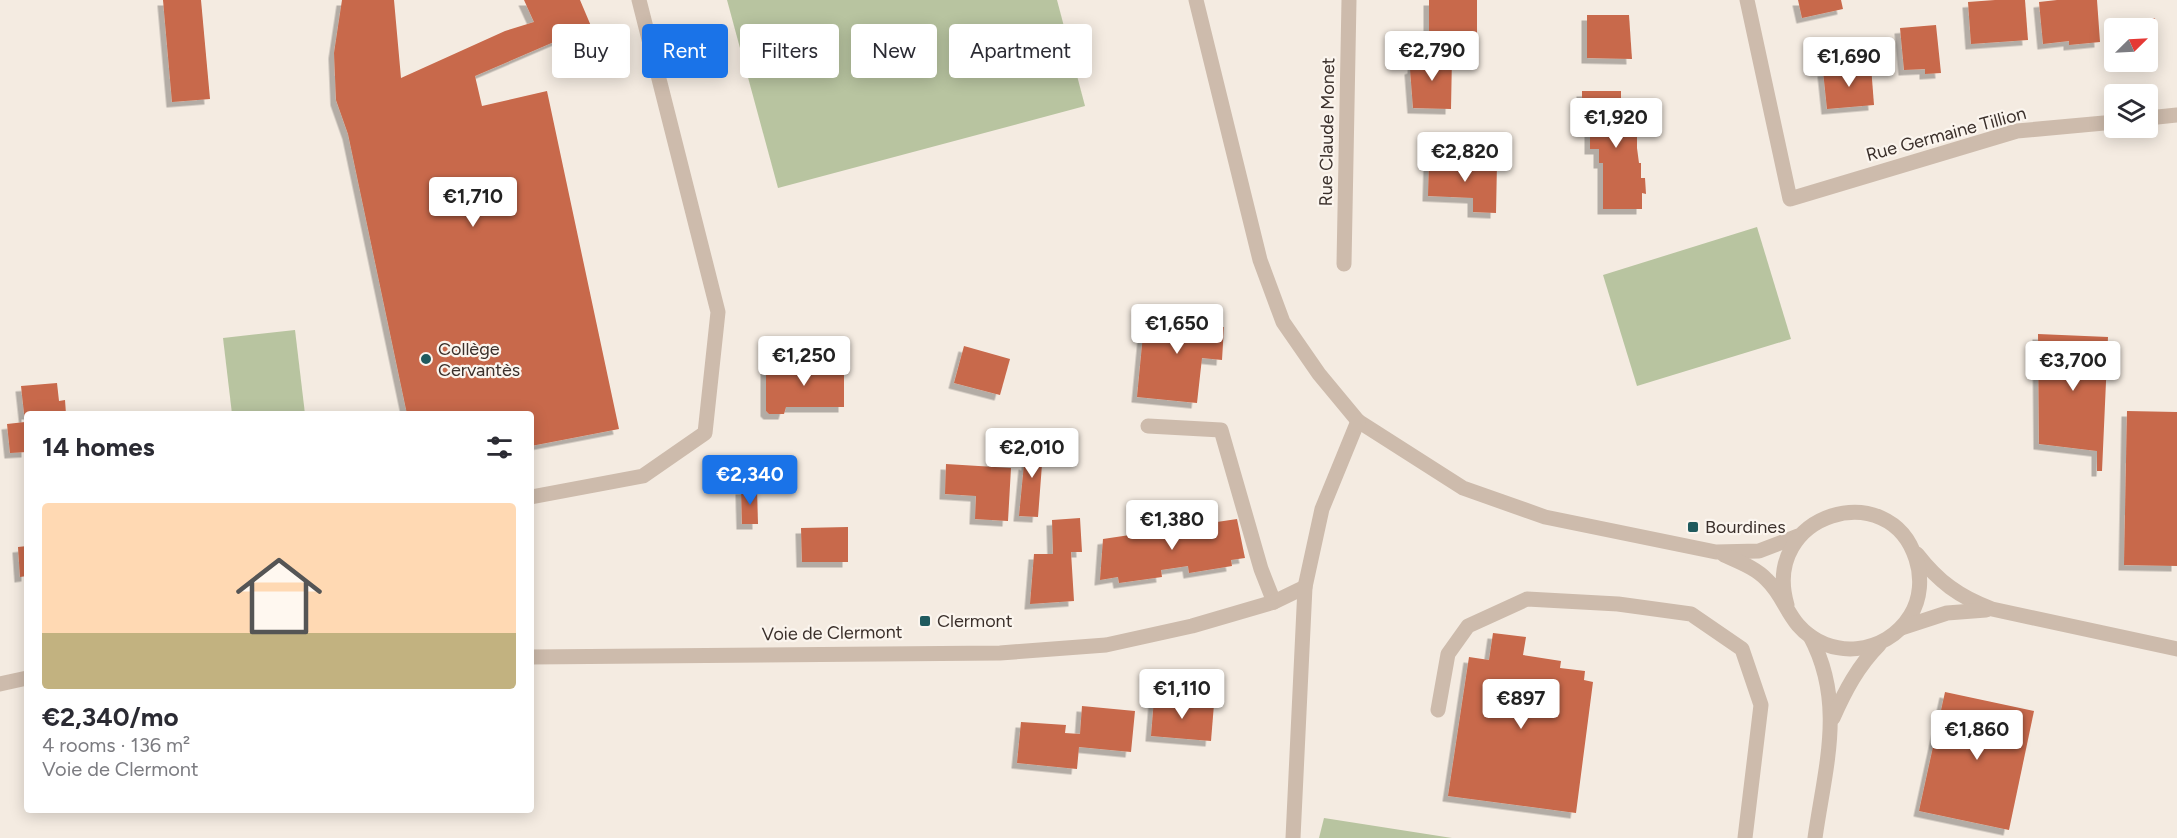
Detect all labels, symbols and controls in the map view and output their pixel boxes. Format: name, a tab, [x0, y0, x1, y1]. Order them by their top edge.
north arrow	[2104, 18, 2158, 72]
map controls	[2104, 18, 2158, 138]
chip: Buy	[552, 24, 630, 78]
chip: Rent	[642, 24, 728, 78]
chip: Filters	[740, 24, 839, 78]
chip: New	[851, 24, 937, 78]
chip: Apartment	[949, 24, 1092, 78]
pin: €2,790	[1383, 31, 1481, 82]
pin: €1,690	[1800, 37, 1898, 88]
text: €2,790	[1399, 38, 1465, 62]
text: €1,690	[1817, 44, 1881, 68]
street label: Rue Claude Monet	[1315, 57, 1339, 207]
button: layers	[2104, 84, 2158, 138]
pin: €1,920	[1567, 98, 1665, 149]
street label: Rue Germaine Tillion	[1864, 102, 2028, 166]
text: €1,920	[1584, 105, 1648, 129]
pin: €2,820	[1416, 132, 1514, 183]
text: €2,820	[1431, 139, 1499, 163]
pin: €1,710	[424, 177, 522, 228]
text: €1,710	[443, 184, 503, 208]
pin: €1,650	[1128, 304, 1226, 355]
text: €1,650	[1145, 311, 1209, 335]
pin: €1,250	[755, 336, 853, 387]
place label: Collège Cervantès	[438, 338, 520, 381]
pin: €3,700	[2024, 341, 2122, 392]
text: €1,250	[772, 343, 836, 367]
text: €3,700	[2039, 348, 2107, 372]
marker: Collège Cervantès	[419, 352, 433, 366]
pin: €2,010	[983, 428, 1081, 479]
text: 14 homes	[42, 431, 155, 463]
icon: filters	[483, 431, 516, 464]
text: €2,010	[1000, 435, 1064, 459]
pin: €2,340	[701, 455, 799, 506]
text: €2,340	[716, 462, 784, 486]
pin: €1,380	[1123, 500, 1221, 551]
text: €1,380	[1140, 507, 1204, 531]
place label: Bourdines	[1705, 516, 1786, 538]
marker: Bourdines	[1686, 520, 1700, 534]
icon: home	[225, 542, 333, 650]
place label: Clermont	[937, 610, 1013, 632]
marker: Clermont	[918, 614, 932, 628]
street label: Voie de Clermont	[761, 621, 903, 645]
pin: €1,110	[1133, 669, 1231, 720]
text: €1,110	[1153, 676, 1211, 700]
pin: €897	[1485, 679, 1557, 730]
text: €897	[1497, 686, 1545, 710]
text: €2,340/mo	[42, 701, 179, 733]
pin: €1,860	[1928, 710, 2026, 761]
text: €1,860	[1945, 717, 2009, 741]
text: 4 rooms · 136 m²	[42, 733, 190, 757]
text: Voie de Clermont	[42, 757, 199, 781]

